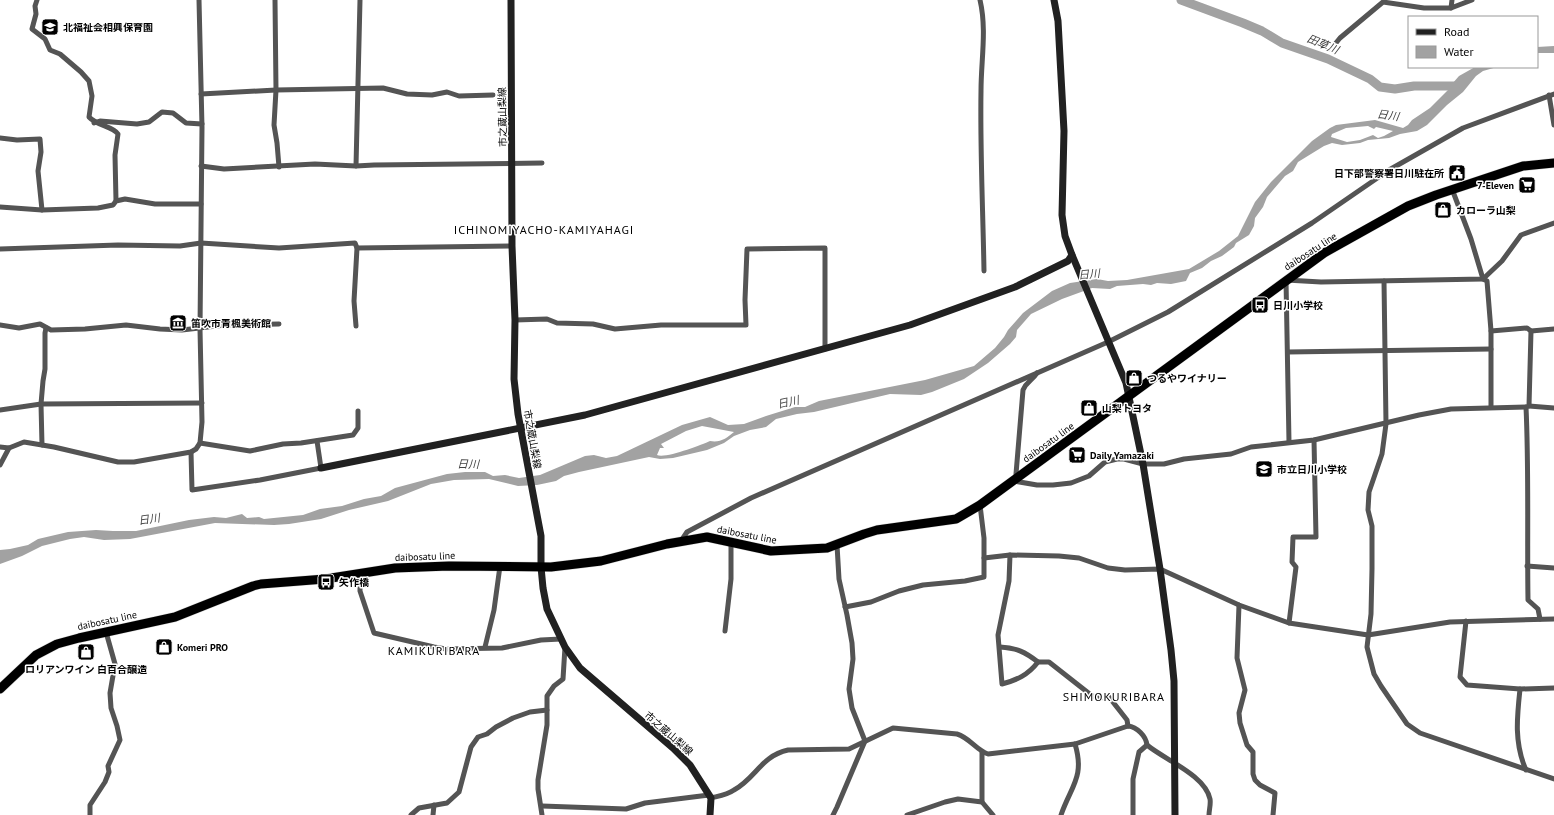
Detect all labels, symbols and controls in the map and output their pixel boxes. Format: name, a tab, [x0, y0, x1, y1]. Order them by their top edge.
legend	[1408, 16, 1538, 68]
school or university icon: 北福祉会相興保育園	[40, 17, 60, 37]
place label: 北福祉会相興保育園	[63, 21, 153, 34]
text: Road	[1444, 24, 1469, 39]
water label: 田草川	[1305, 31, 1342, 57]
text: Water	[1444, 44, 1474, 59]
street label: 市之蔵山梨線	[495, 87, 510, 147]
water label: 日川	[1376, 107, 1401, 124]
public building icon: 日下部警察署日川駐在所	[1447, 163, 1467, 183]
place label: 日下部警察署日川駐在所	[1334, 167, 1444, 180]
supermarket icon: 7-Eleven	[1517, 175, 1537, 195]
place label: 7-Eleven	[1477, 179, 1514, 192]
shop icon: カローラ山梨	[1433, 200, 1453, 220]
place label: カローラ山梨	[1456, 204, 1516, 217]
district label: ICHINOMIYACHO-KAMIYAHAGI	[454, 222, 634, 237]
street label: daibosatu line	[1281, 229, 1339, 273]
water label: 日川	[1077, 266, 1102, 282]
bus stop icon: 日川小学校	[1250, 295, 1270, 315]
place label: 日川小学校	[1273, 299, 1323, 312]
museum icon: 笛吹市青楓美術館	[168, 313, 188, 333]
place label: 笛吹市青楓美術館	[191, 317, 271, 330]
shop icon: つるやワイナリー	[1124, 368, 1144, 388]
place label: つるやワイナリー	[1147, 372, 1227, 385]
water label: 日川	[776, 392, 801, 411]
shop icon: 山梨トヨタ	[1079, 398, 1099, 418]
place label: 山梨トヨタ	[1102, 402, 1152, 415]
street label: 市之蔵山梨線	[521, 408, 544, 470]
street label: daibosatu line	[1020, 419, 1077, 465]
supermarket icon: Daily Yamazaki	[1067, 445, 1087, 465]
place label: Daily Yamazaki	[1090, 449, 1154, 462]
water label: 日川	[457, 457, 480, 471]
school or university icon: 市立日川小学校	[1254, 459, 1274, 479]
place label: 市立日川小学校	[1277, 463, 1347, 476]
water label: 日川	[137, 510, 162, 527]
street label: daibosatu line	[716, 522, 778, 547]
street label: daibosatu line	[395, 549, 456, 564]
bus stop icon: 矢作橋	[316, 572, 336, 592]
place label: 矢作橋	[339, 576, 369, 589]
street label: daibosatu line	[76, 608, 138, 633]
shop icon: Komeri PRO	[154, 637, 174, 657]
place label: Komeri PRO	[177, 641, 228, 654]
shop icon: ロリアンワイン 白百合醸造	[76, 642, 96, 662]
district label: KAMIKURIBARA	[388, 643, 480, 658]
place label: ロリアンワイン 白百合醸造	[25, 663, 147, 676]
district label: SHIMOKURIBARA	[1063, 689, 1165, 704]
street label: 市之蔵山梨線	[642, 709, 696, 758]

